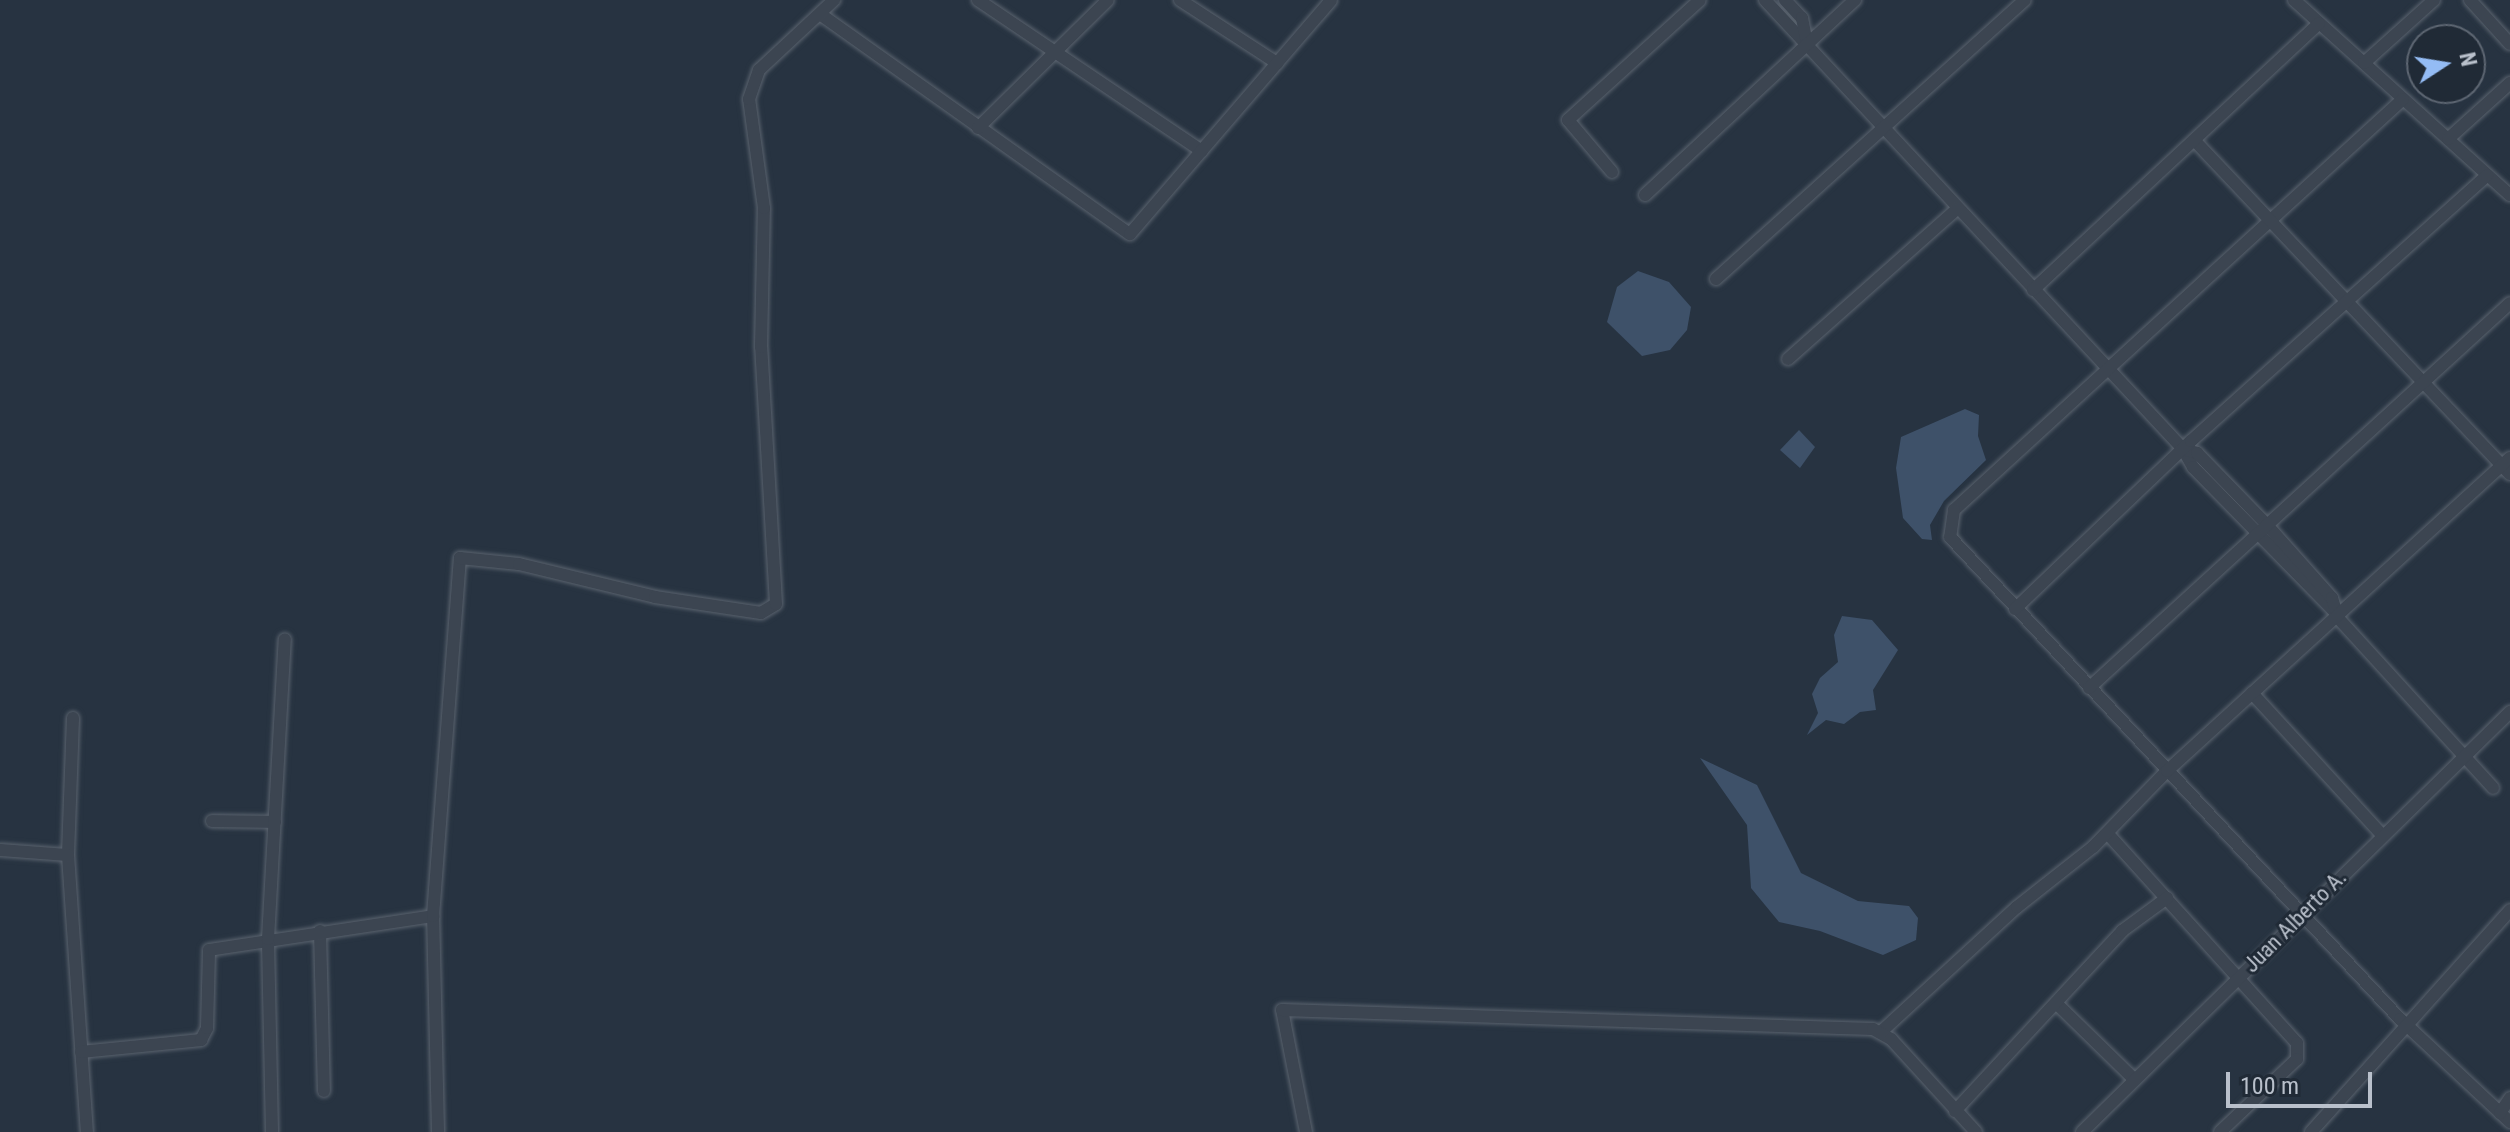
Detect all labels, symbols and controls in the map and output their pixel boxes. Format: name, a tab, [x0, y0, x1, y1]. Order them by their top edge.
north arrow	[2406, 24, 2486, 104]
text: N	[2454, 50, 2482, 69]
street label: Juan Alberto A.	[2238, 864, 2352, 978]
scale bar	[2230, 1056, 2376, 1106]
text: 100 m	[2240, 1072, 2299, 1100]

